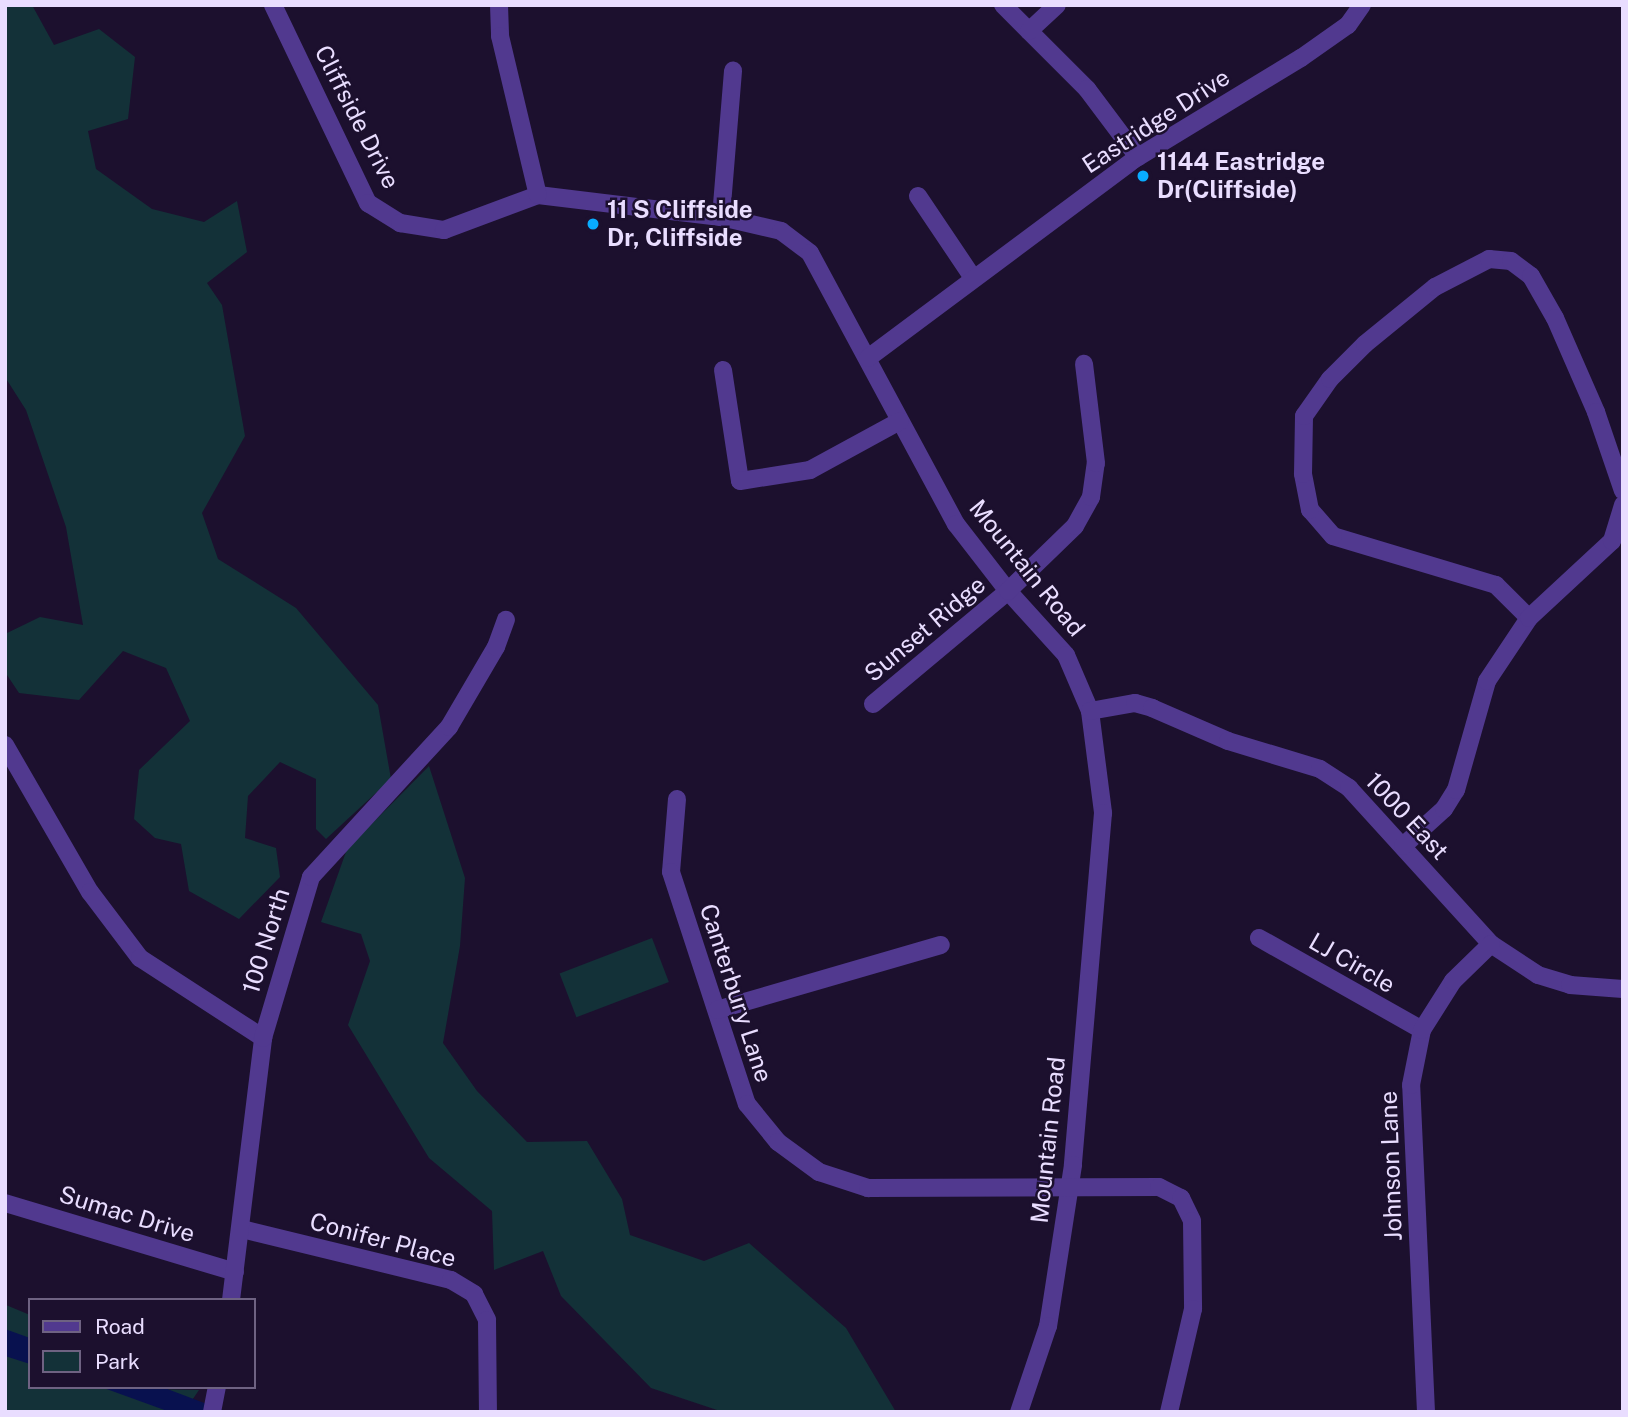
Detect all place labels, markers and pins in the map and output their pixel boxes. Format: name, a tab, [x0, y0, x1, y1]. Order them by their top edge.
place label: 1144 Eastridge Dr(Cliffside)	[1157, 148, 1325, 204]
marker: 1144 Eastridge Dr(Cliffside)	[1135, 168, 1151, 184]
place label: 11 S Cliffside Dr, Cliffside	[607, 196, 753, 252]
marker: 11 S Cliffside Dr, Cliffside	[585, 216, 601, 232]

